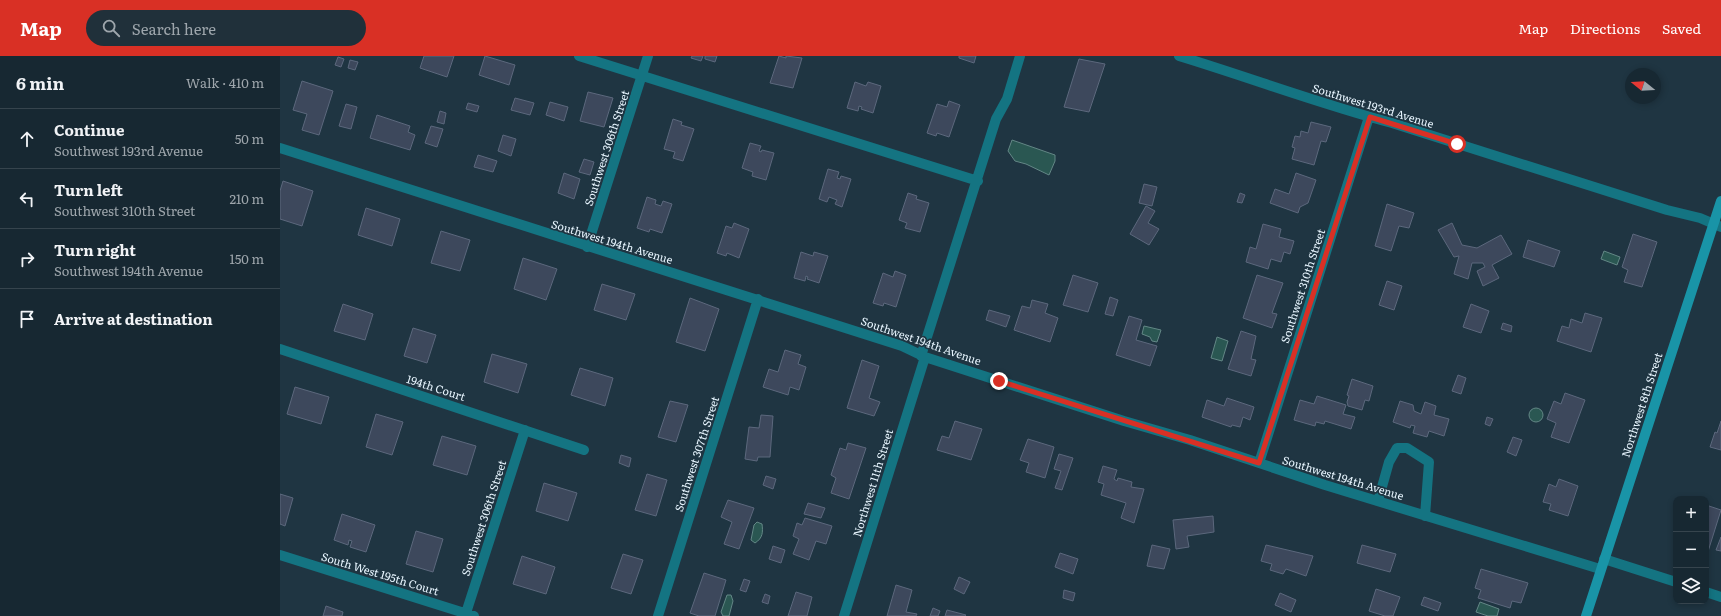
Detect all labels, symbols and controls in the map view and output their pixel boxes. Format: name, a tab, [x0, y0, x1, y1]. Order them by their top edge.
search box	[86, 10, 366, 46]
text: Map	[20, 14, 62, 42]
icon: search	[100, 17, 122, 39]
text: Search here	[132, 17, 216, 40]
text: Map	[1518, 18, 1548, 38]
text: Directions	[1570, 18, 1640, 38]
text: Saved	[1662, 18, 1701, 38]
north arrow	[1625, 68, 1661, 104]
text: 6 min	[16, 70, 64, 95]
text: Walk · 410 m	[186, 73, 264, 92]
street label: Southwest 193rd Avenue	[1311, 79, 1436, 131]
street label: Southwest 306th Street	[580, 87, 633, 208]
text: Continue	[54, 118, 124, 141]
icon: ahead	[16, 128, 38, 150]
text: 50 m	[235, 129, 264, 148]
route start	[1448, 135, 1466, 153]
text: Southwest 193rd Avenue	[54, 141, 203, 160]
text: Turn left	[54, 178, 123, 201]
icon: left	[16, 188, 38, 210]
text: 210 m	[229, 189, 264, 208]
text: Southwest 310th Street	[54, 201, 195, 220]
street label: Southwest 194th Avenue	[550, 215, 675, 267]
street label: Southwest 310th Street	[1276, 226, 1328, 345]
text: Turn right	[54, 238, 136, 261]
icon: right	[16, 248, 38, 270]
text: 150 m	[229, 249, 264, 268]
text: Southwest 194th Avenue	[54, 261, 203, 280]
text: Arrive at destination	[54, 307, 213, 330]
icon: arrive	[16, 308, 38, 330]
street label: Southwest 194th Avenue	[859, 312, 984, 368]
street label: Northwest 8th Street	[1617, 350, 1666, 459]
street label: 194th Court	[405, 370, 468, 404]
route end	[990, 372, 1008, 390]
street label: Southwest 307th Street	[670, 393, 722, 514]
street label: Northwest 11th Street	[848, 426, 896, 539]
street label: Southwest 194th Avenue	[1281, 451, 1406, 503]
street label: Southwest 306th Street	[457, 457, 510, 578]
map controls	[1673, 496, 1709, 604]
button: +	[1673, 496, 1709, 532]
button: −	[1673, 532, 1709, 568]
street label: South West 195th Court	[320, 548, 442, 599]
button: layers	[1673, 568, 1709, 604]

